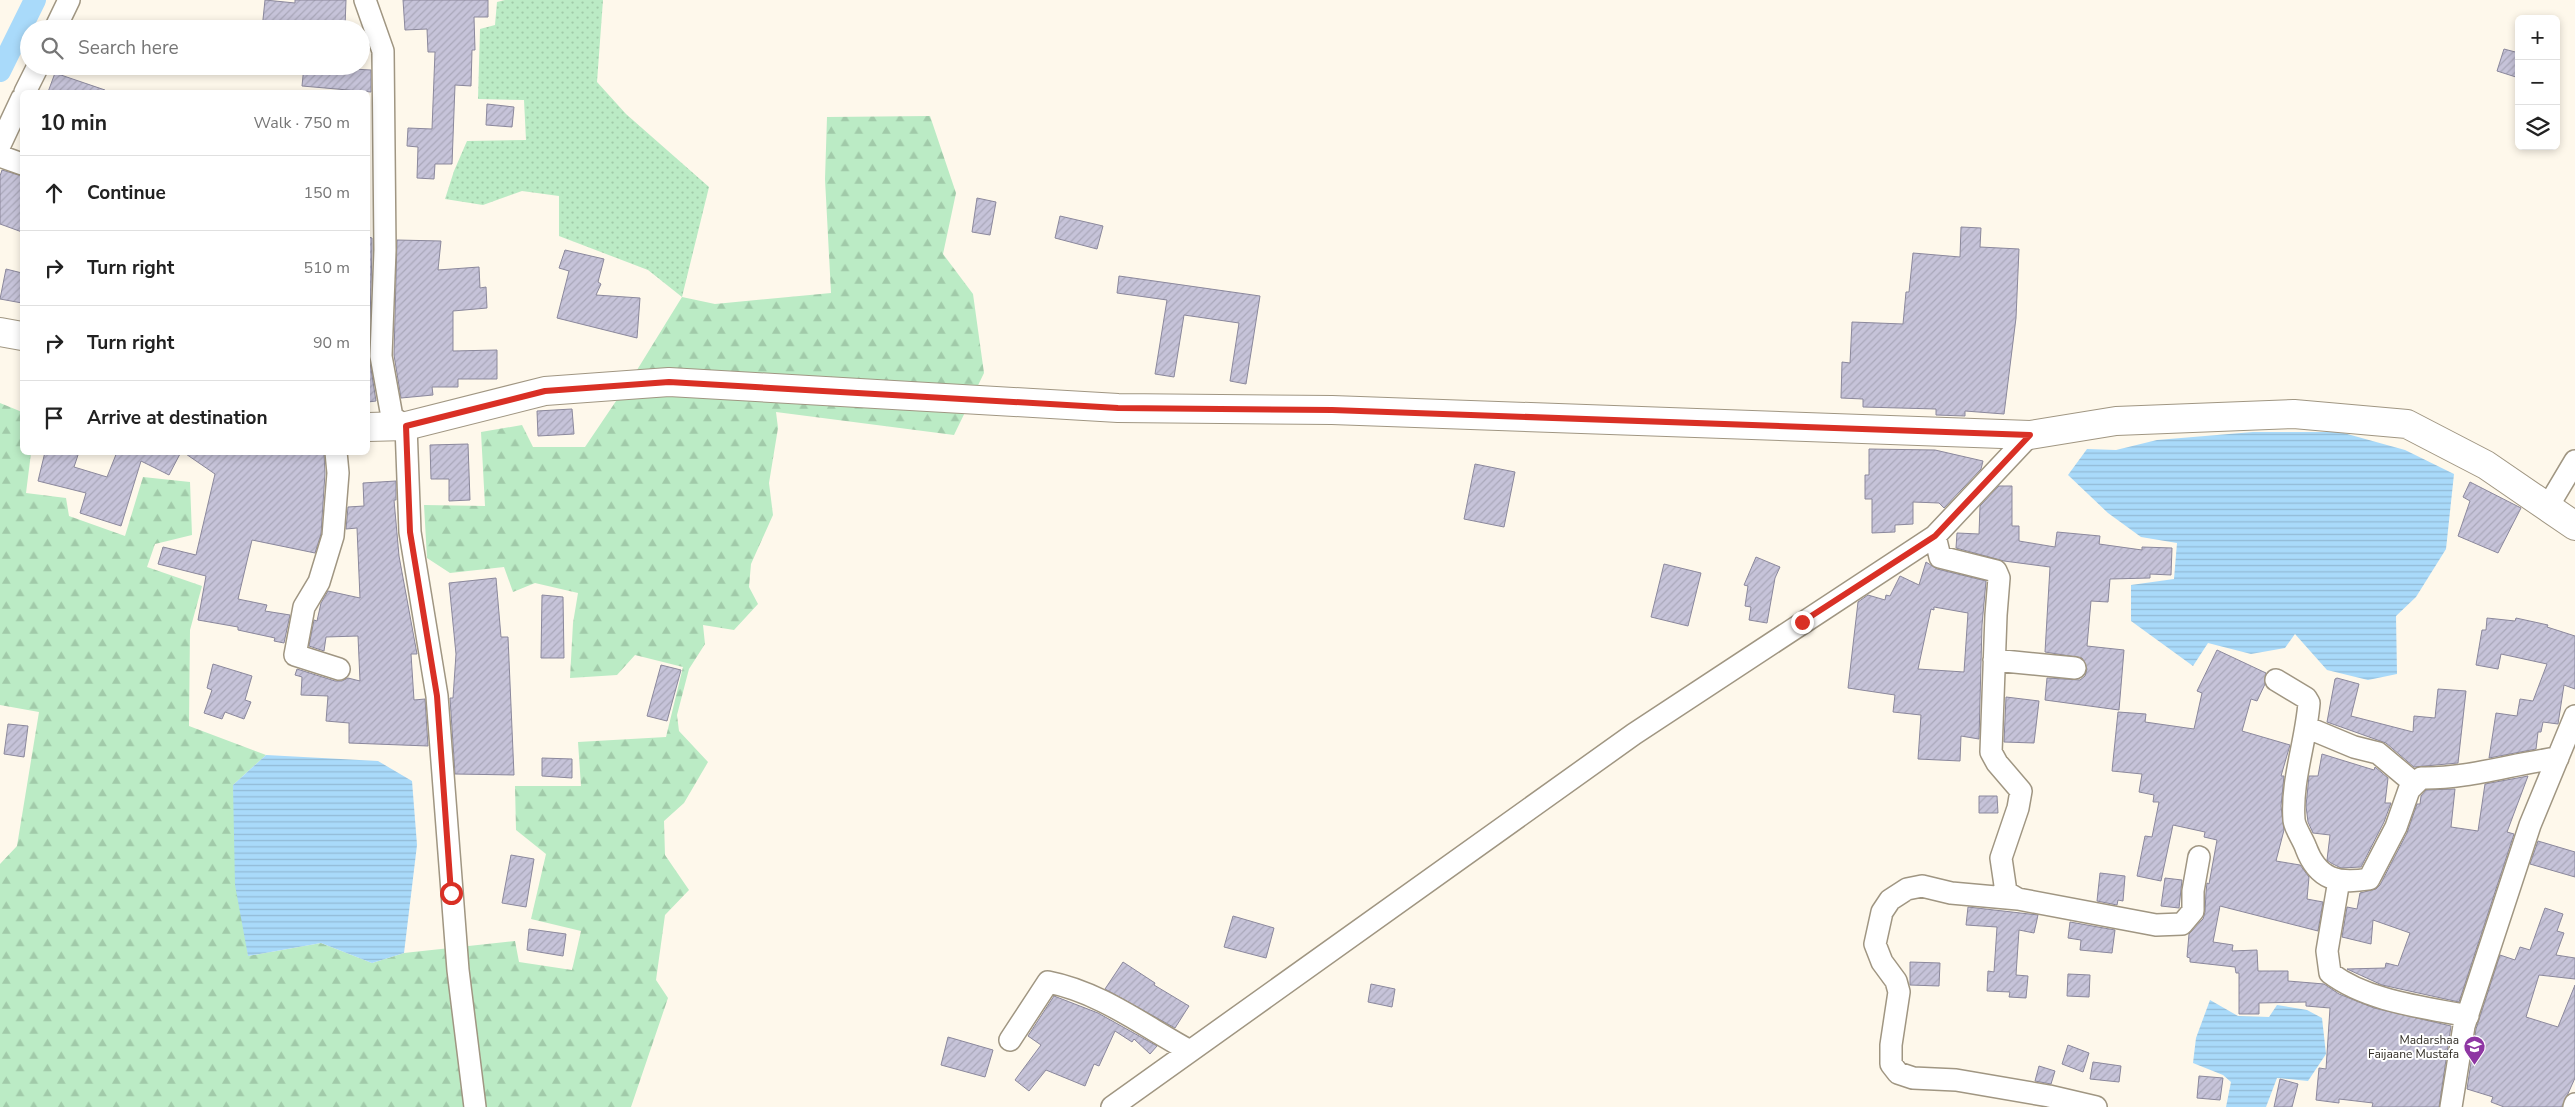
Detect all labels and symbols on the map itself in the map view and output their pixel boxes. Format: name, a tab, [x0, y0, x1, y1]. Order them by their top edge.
route end	[1791, 611, 1814, 634]
route start	[440, 882, 463, 905]
place label: Madarshaa Faijaane Mustafa	[2368, 1032, 2459, 1062]
school or university icon: Madarshaa Faijaane Mustafa	[2463, 1035, 2487, 1066]

